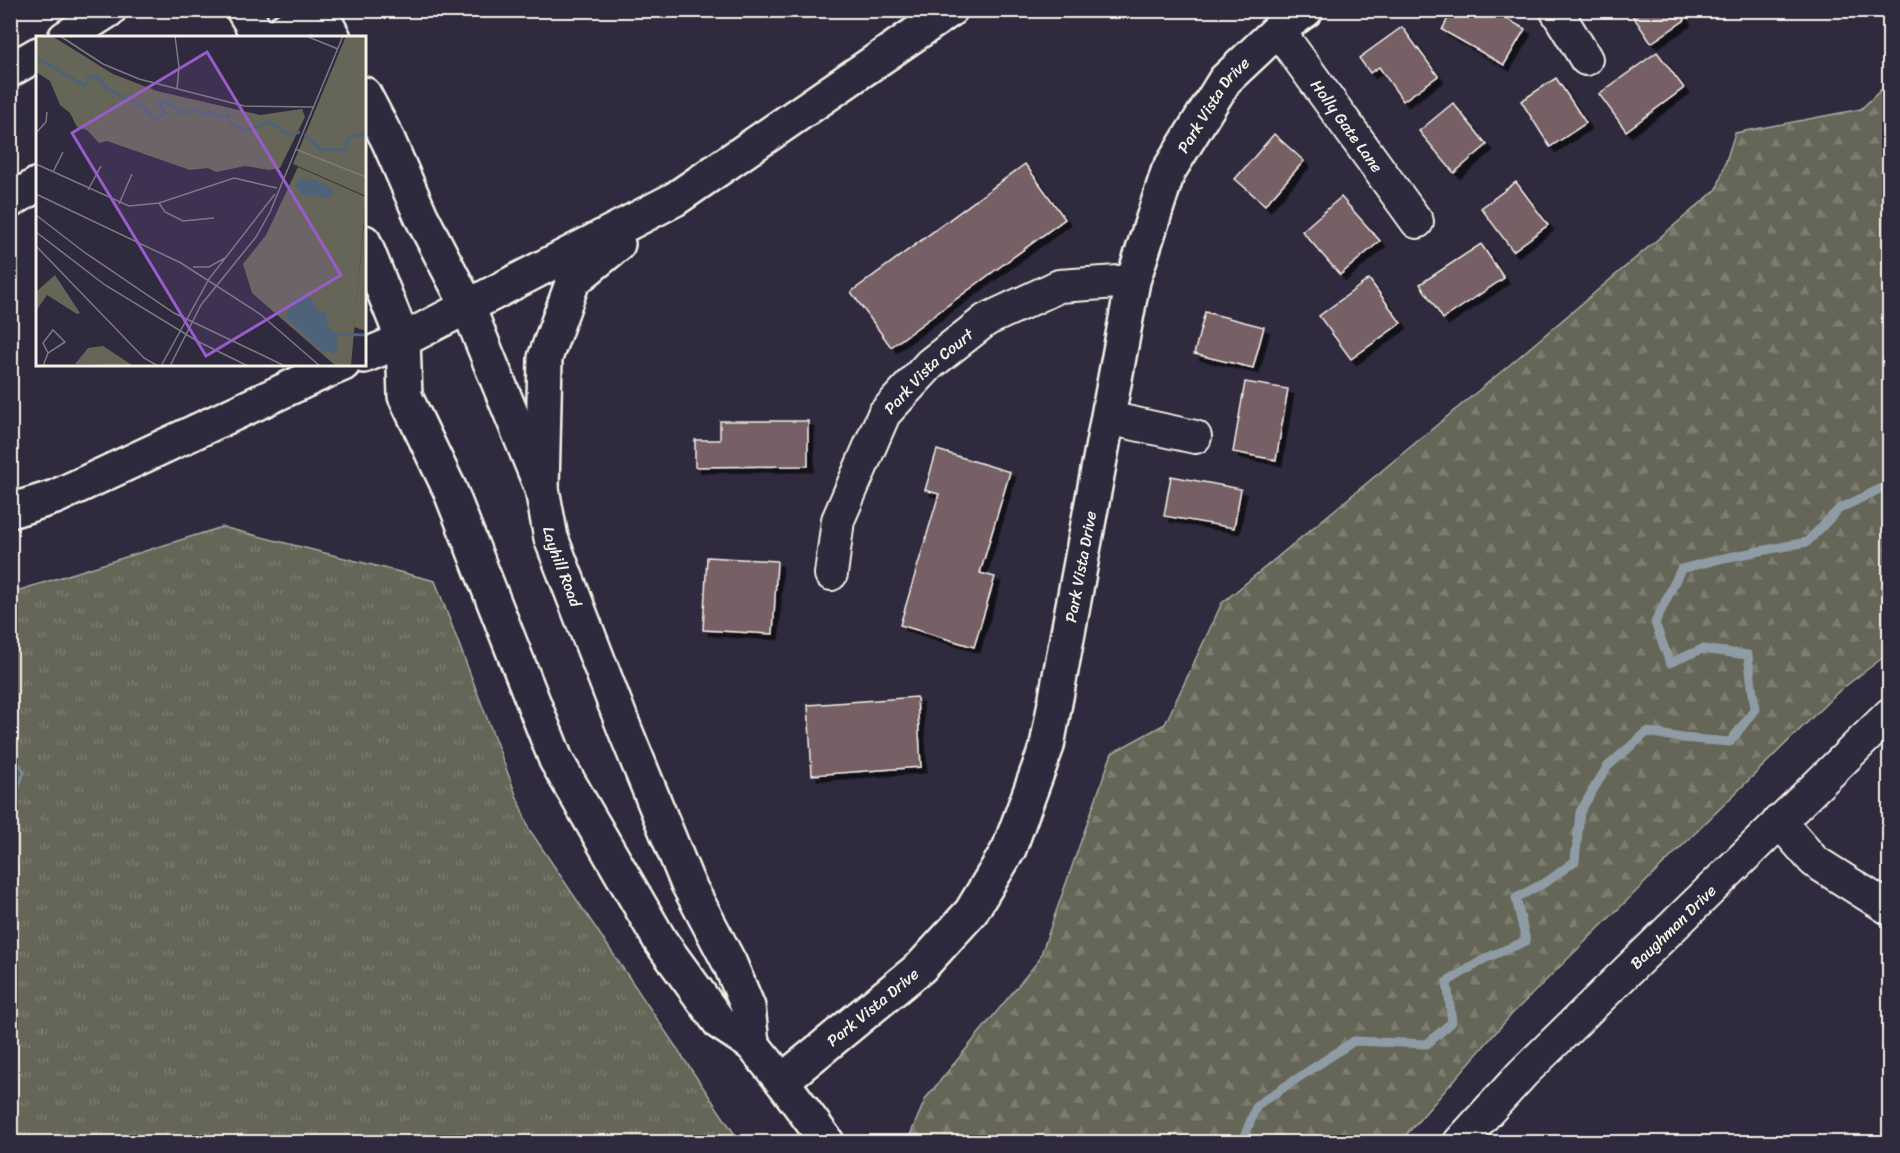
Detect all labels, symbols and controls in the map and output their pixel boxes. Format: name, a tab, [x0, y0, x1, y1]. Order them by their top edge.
inset map	[36, 36, 366, 366]
street label: Park Vista Drive	[1169, 50, 1257, 159]
street label: Holly Gate Lane	[1303, 73, 1391, 179]
street label: Park Vista Court	[876, 320, 981, 421]
street label: Park Vista Drive	[1056, 508, 1105, 625]
street label: Layhill Road	[534, 524, 591, 613]
street label: Baughman Drive	[1623, 877, 1724, 977]
street label: Park Vista Drive	[820, 960, 926, 1054]

